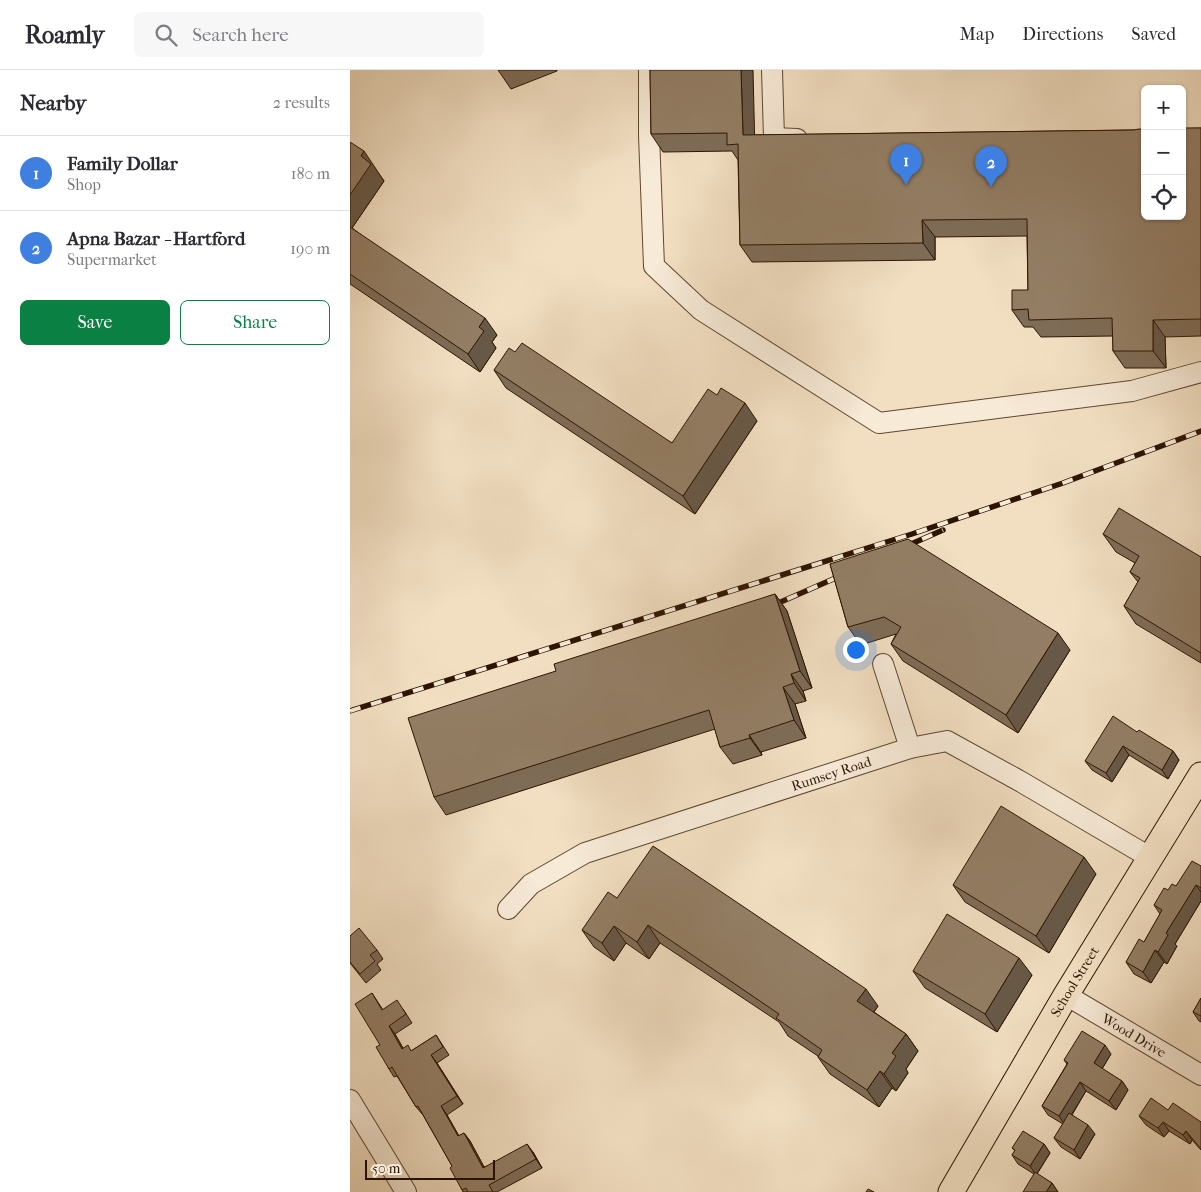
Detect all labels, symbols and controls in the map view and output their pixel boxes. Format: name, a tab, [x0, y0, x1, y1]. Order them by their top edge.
search box	[134, 12, 484, 57]
text: Roamly	[25, 21, 104, 49]
icon: search	[152, 21, 180, 49]
text: Search here	[192, 24, 289, 46]
text: Map	[960, 24, 994, 45]
text: Directions	[1022, 24, 1103, 45]
text: Saved	[1131, 24, 1176, 45]
map controls	[1141, 85, 1186, 220]
button: +	[1141, 85, 1186, 130]
text: Nearby	[20, 91, 86, 115]
text: 2 results	[273, 93, 330, 112]
button: −	[1141, 130, 1186, 175]
pin: 1	[890, 144, 922, 185]
pin: 2	[975, 146, 1007, 187]
text: Family Dollar	[67, 153, 178, 175]
text: 1	[33, 164, 39, 183]
text: 180 m	[291, 164, 330, 183]
text: Shop	[67, 175, 101, 194]
button: locate	[1141, 175, 1186, 220]
text: Apna Bazar - Hartford	[67, 228, 245, 250]
text: 2	[32, 239, 40, 258]
text: 190 m	[290, 239, 330, 258]
text: Supermarket	[67, 250, 157, 269]
button: Save	[20, 300, 170, 345]
button: Share	[180, 300, 330, 345]
your location	[843, 637, 869, 663]
street label: Rumsey Road	[789, 752, 874, 794]
street label: School Street	[1047, 943, 1102, 1020]
street label: Wood Drive	[1098, 1009, 1169, 1061]
scale bar	[365, 1157, 495, 1180]
text: 50 m	[372, 1160, 400, 1177]

